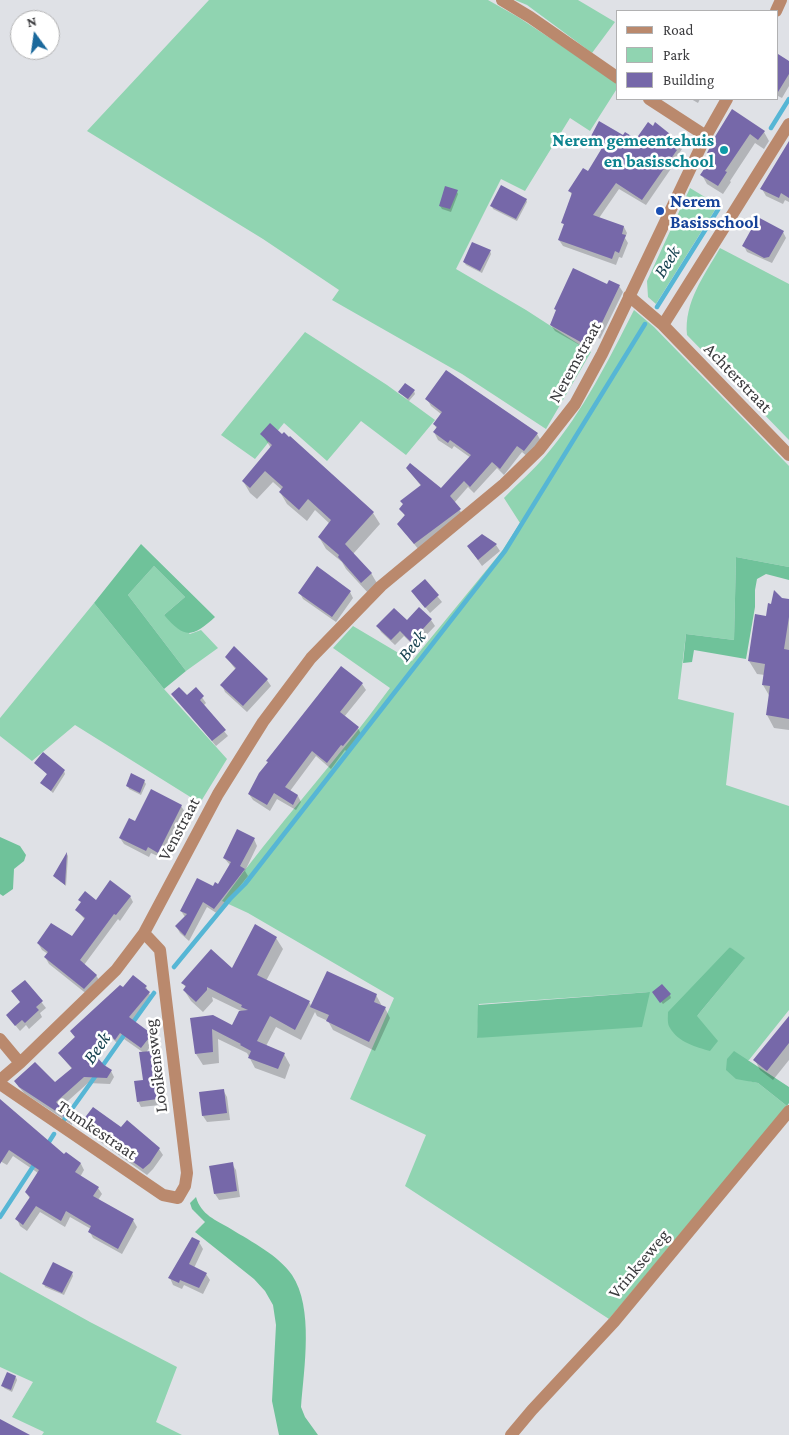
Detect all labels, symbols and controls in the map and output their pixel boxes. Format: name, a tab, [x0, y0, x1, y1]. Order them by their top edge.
north arrow	[10, 10, 60, 60]
legend	[616, 10, 779, 100]
text: N	[25, 13, 38, 30]
text: Road	[663, 22, 693, 38]
text: Park	[663, 47, 690, 63]
text: Building	[663, 72, 714, 88]
place label: Nerem gemeentehuis en basisschool	[552, 129, 714, 172]
marker: Nerem gemeentehuis en basisschool	[718, 144, 730, 156]
place label: Nerem Basisschool	[670, 190, 759, 232]
marker: Nerem Basisschool	[654, 205, 666, 217]
water label: Beek	[649, 242, 685, 282]
street label: Neremstraat	[544, 318, 606, 406]
street label: Achterstraat	[699, 338, 777, 418]
water label: Beek	[393, 626, 431, 666]
street label: Venstraat	[153, 794, 205, 864]
street label: Looikensweg	[140, 1018, 172, 1114]
water label: Beek	[78, 1028, 116, 1068]
street label: Tumkestraat	[53, 1095, 141, 1165]
street label: Vrinkseweg	[604, 1225, 674, 1303]

